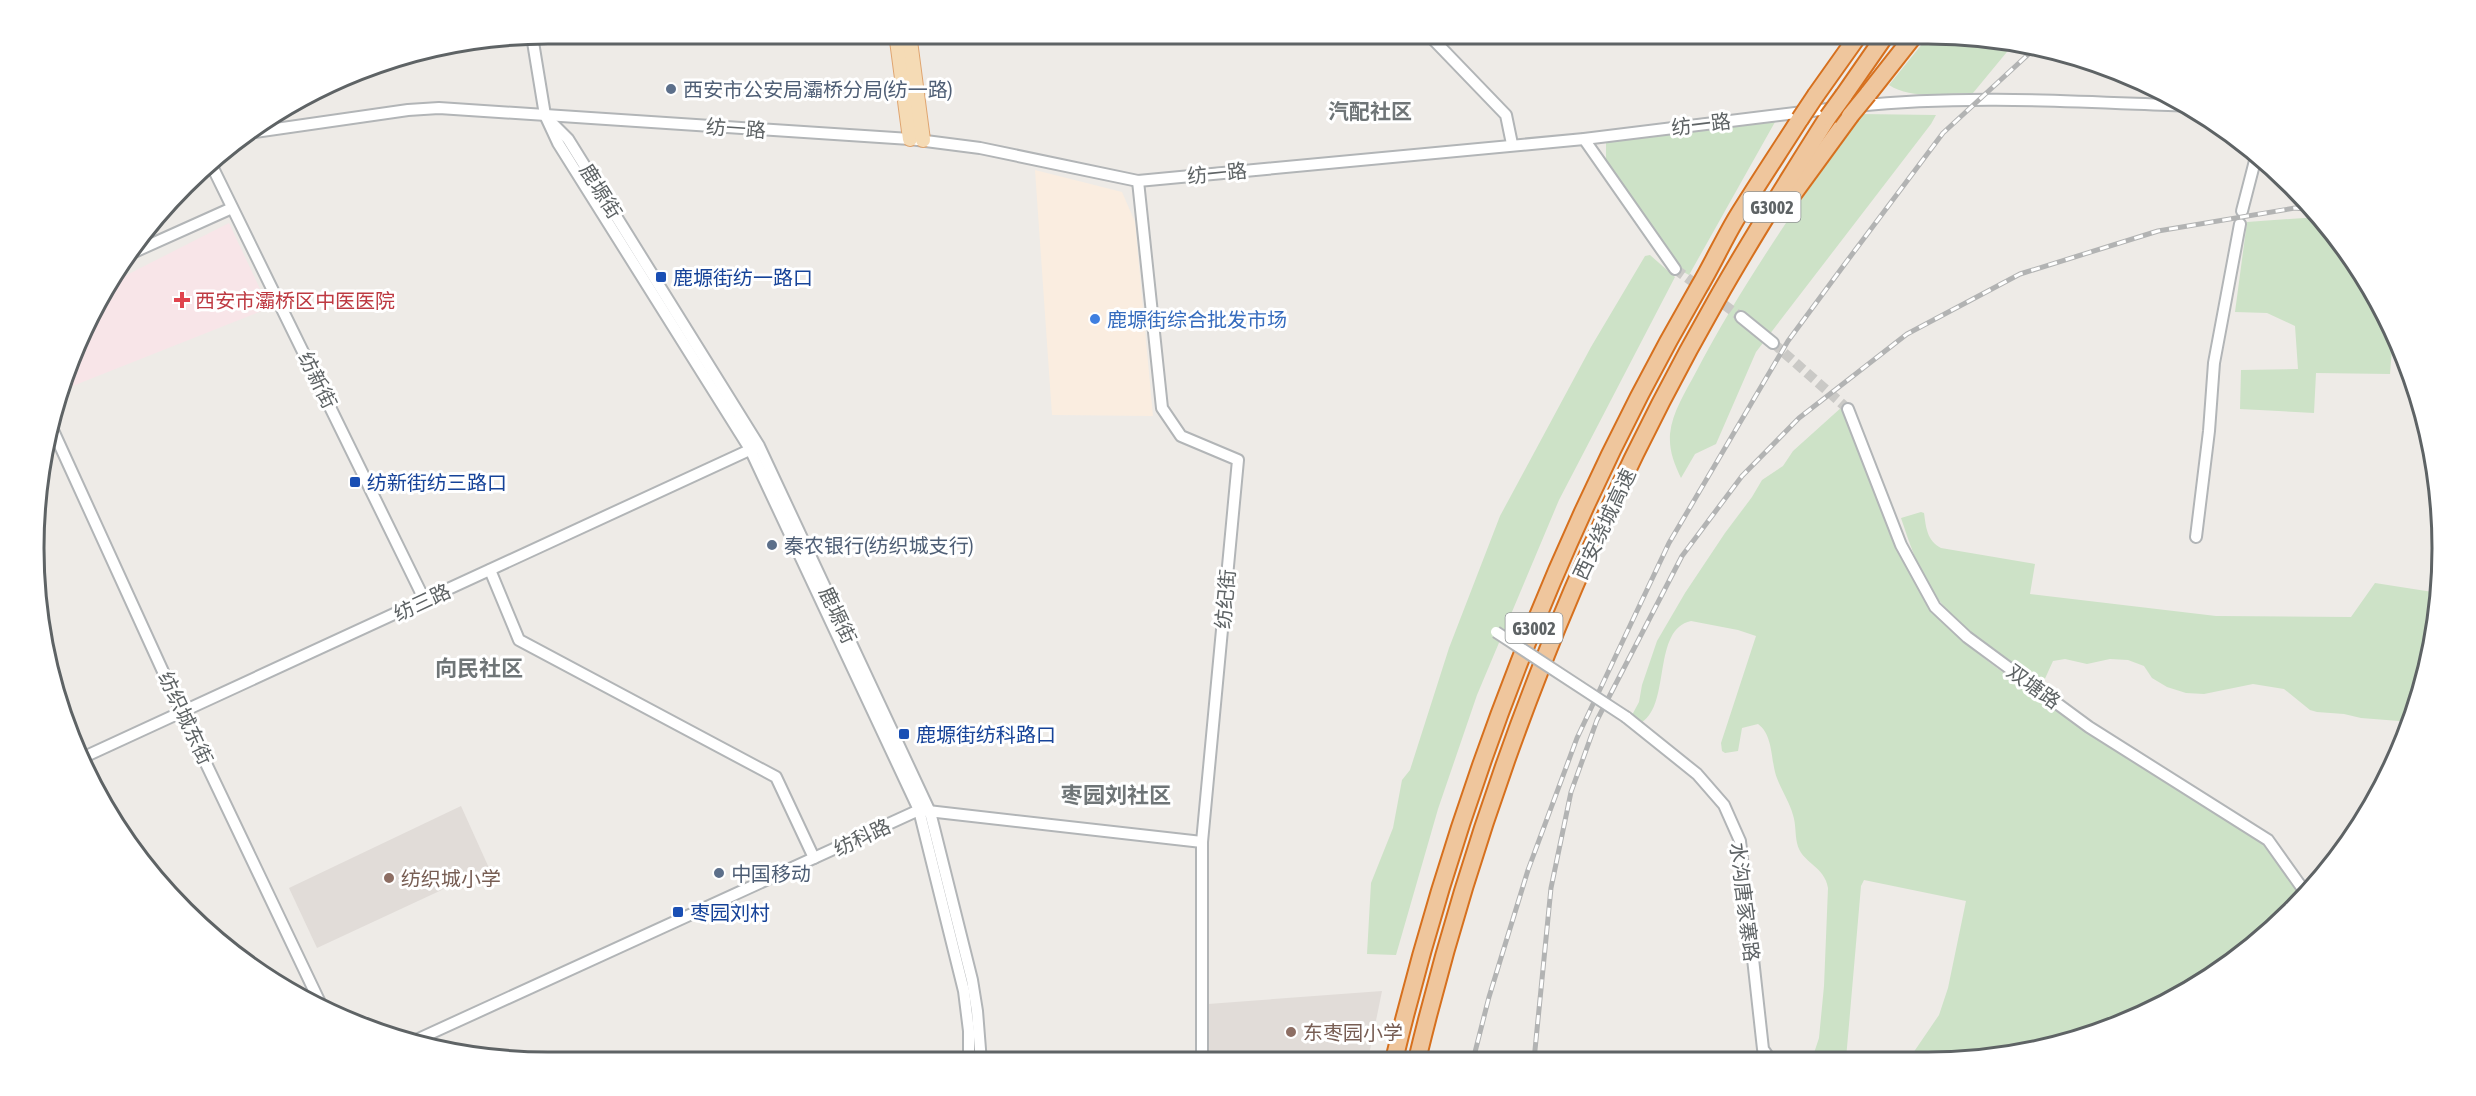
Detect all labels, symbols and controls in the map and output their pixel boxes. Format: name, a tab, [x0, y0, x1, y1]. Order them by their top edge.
place label: 西安市公安局灞桥分局(纺一路)	[683, 78, 953, 101]
marker: 西安市公安局灞桥分局(纺一路)	[664, 82, 678, 96]
district label: 汽配社区	[1328, 99, 1412, 123]
street label: 纺一路	[1670, 109, 1732, 139]
street label: 纺一路	[705, 114, 767, 142]
street label: 纺一路	[1186, 158, 1248, 188]
street label: 鹿塬街	[575, 159, 627, 223]
road number: G3002	[1744, 192, 1800, 222]
place label: 鹿塬街纺一路口	[673, 266, 813, 289]
marker: 鹿塬街纺一路口	[654, 270, 668, 284]
place label: 西安市灞桥区中医医院	[195, 289, 395, 312]
marker: 西安市灞桥区中医医院	[173, 291, 191, 309]
place label: 鹿塬街综合批发市场	[1107, 308, 1287, 331]
marker: 鹿塬街综合批发市场	[1088, 312, 1102, 326]
street label: 纺新街	[295, 348, 341, 412]
street label: 西安绕城高速	[1568, 465, 1640, 583]
place label: 纺新街纺三路口	[367, 471, 507, 494]
marker: 纺新街纺三路口	[348, 475, 362, 489]
place label: 秦农银行(纺织城支行)	[784, 534, 974, 557]
marker: 秦农银行(纺织城支行)	[765, 538, 779, 552]
street label: 纺纪街	[1211, 568, 1239, 630]
street label: 纺三路	[390, 579, 454, 625]
street label: 鹿塬街	[815, 583, 861, 647]
road number: G3002	[1506, 613, 1562, 643]
district label: 向民社区	[435, 655, 523, 681]
street label: 双塘路	[2003, 659, 2065, 713]
street label: 纺织城东街	[154, 668, 218, 768]
place label: 鹿塬街纺科路口	[916, 723, 1056, 746]
marker: 鹿塬街纺科路口	[897, 727, 911, 741]
district label: 枣园刘社区	[1061, 782, 1171, 808]
street label: 纺科路	[830, 814, 894, 860]
street label: 水沟唐家寨路	[1726, 841, 1764, 963]
place label: 中国移动	[731, 862, 811, 885]
marker: 中国移动	[712, 866, 726, 880]
place label: 纺织城小学	[401, 867, 501, 890]
marker: 纺织城小学	[382, 871, 396, 885]
place label: 枣园刘村	[690, 901, 770, 924]
marker: 枣园刘村	[671, 905, 685, 919]
place label: 东枣园小学	[1303, 1021, 1403, 1044]
marker: 东枣园小学	[1284, 1025, 1298, 1039]

